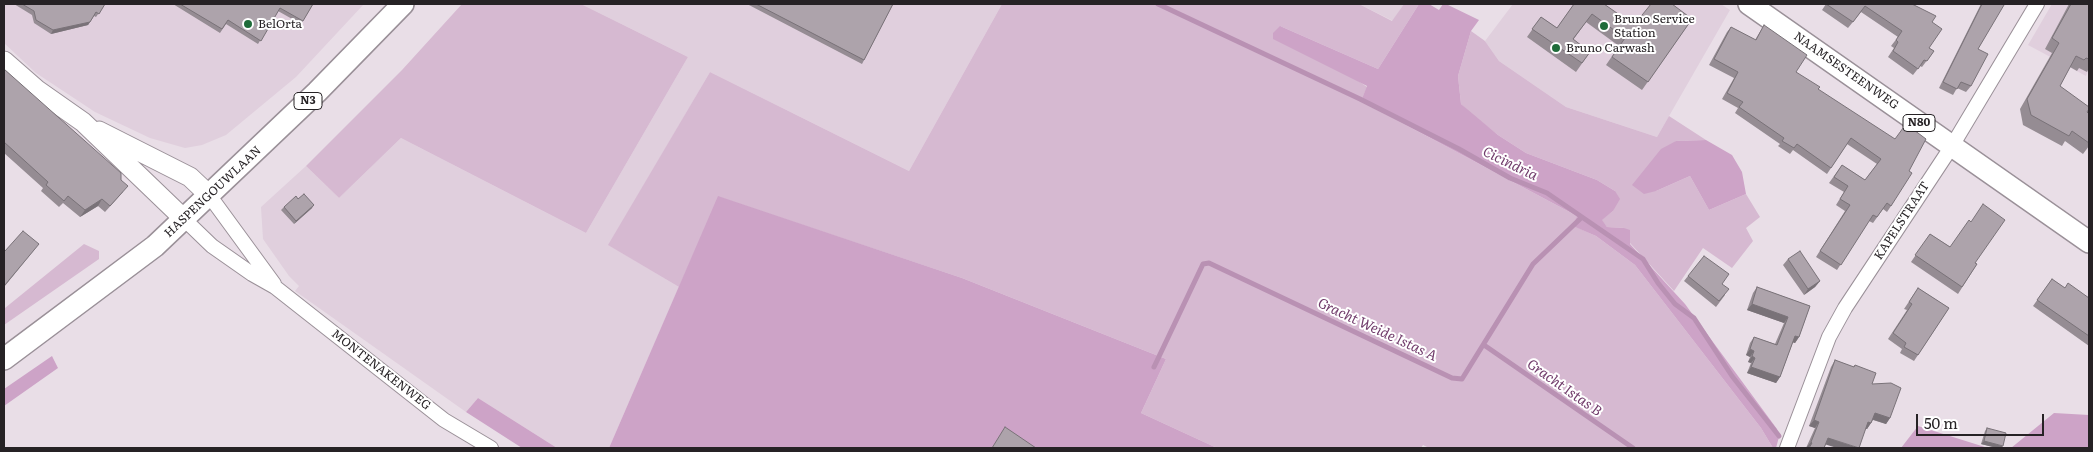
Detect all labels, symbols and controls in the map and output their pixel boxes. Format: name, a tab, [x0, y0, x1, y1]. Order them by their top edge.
place label: Bruno Service Station	[1614, 12, 1695, 40]
place label: BelOrta	[258, 17, 302, 31]
marker: BelOrta	[242, 18, 254, 30]
marker: Bruno Service Station	[1598, 20, 1610, 32]
street label: NAAMSESTEENWEG	[1791, 29, 1901, 113]
place label: Bruno Carwash	[1566, 41, 1655, 55]
marker: Bruno Carwash	[1550, 42, 1562, 54]
road number: N3	[294, 92, 322, 110]
road number: N80	[1903, 115, 1935, 132]
street label: HASPENGOUWLAAN	[162, 143, 264, 241]
water label: Cicindria	[1480, 144, 1540, 184]
street label: KAPELSTRAAT	[1871, 179, 1933, 263]
water label: Gracht Weide Istas A	[1315, 295, 1439, 365]
street label: MONTENAKENWEG	[328, 327, 434, 413]
water label: Gracht Istas B	[1523, 356, 1605, 420]
scale bar	[1918, 404, 2046, 436]
text: 50 m	[1924, 411, 1958, 434]

